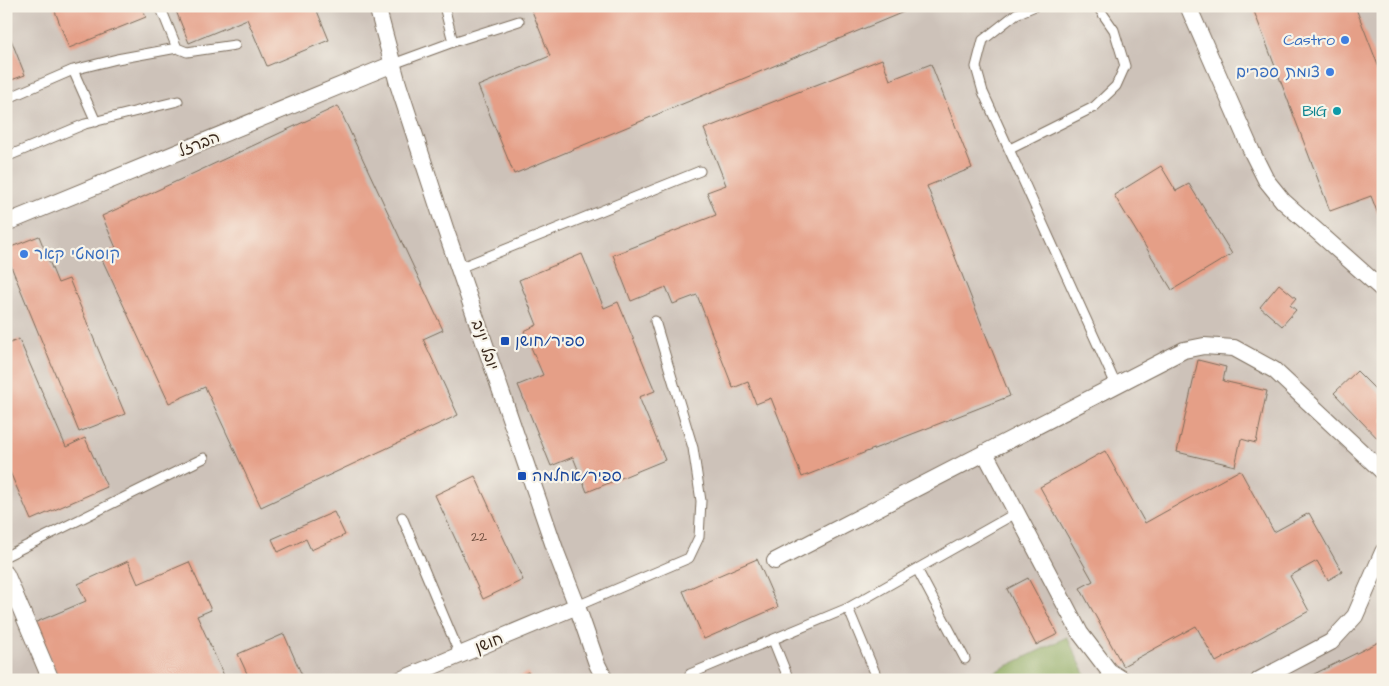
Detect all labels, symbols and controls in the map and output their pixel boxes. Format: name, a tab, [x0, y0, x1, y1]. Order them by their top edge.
place label: Castro	[1283, 29, 1335, 51]
marker: Castro	[1339, 34, 1351, 46]
place label: צומת ספרים	[1236, 61, 1320, 83]
marker: צומת ספרים	[1324, 66, 1336, 78]
place label: BIG	[1302, 100, 1327, 122]
marker: BIG	[1331, 105, 1343, 117]
street label: הברזל	[175, 126, 223, 162]
place label: קוסמטי קאר	[34, 243, 120, 265]
marker: קוסמטי קאר	[18, 248, 30, 260]
street label: יובל יניב	[466, 317, 504, 373]
place label: ספיר/חושן	[515, 330, 585, 352]
marker: ספיר/חושן	[499, 335, 511, 347]
place label: ספיר/אחלמה	[532, 465, 622, 487]
marker: ספיר/אחלמה	[516, 470, 528, 482]
house number: 22	[471, 527, 487, 547]
street label: חושן	[471, 627, 507, 659]

